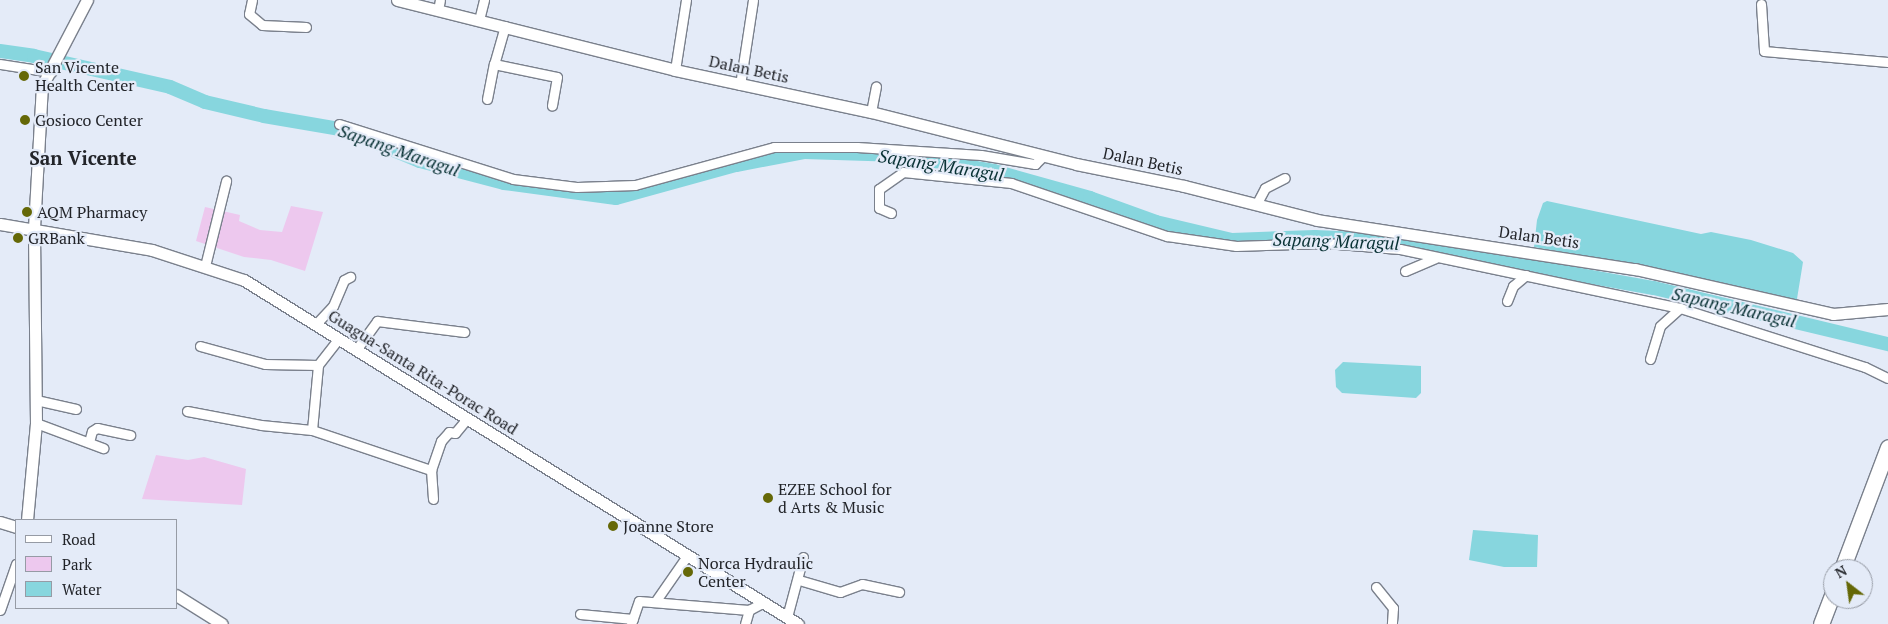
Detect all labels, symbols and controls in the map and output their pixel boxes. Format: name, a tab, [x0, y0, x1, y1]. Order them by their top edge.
street label: Dalan Betis	[707, 51, 791, 87]
place label: San Vicente Health Center	[35, 57, 134, 95]
marker: San Vicente Health Center	[17, 69, 31, 83]
place label: Gosioco Center	[35, 110, 143, 130]
marker: Gosioco Center	[19, 114, 31, 126]
water label: Sapang Maragul	[336, 119, 462, 181]
street label: Dalan Betis	[1101, 143, 1185, 179]
water label: Sapang Maragul	[877, 144, 1005, 186]
district label: San Vicente	[29, 147, 137, 169]
place label: AQM Pharmacy	[37, 202, 147, 222]
marker: AQM Pharmacy	[21, 206, 33, 218]
street label: Dalan Betis	[1497, 222, 1581, 252]
place label: GRBank	[28, 228, 85, 248]
water label: Sapang Maragul	[1272, 228, 1400, 254]
marker: GRBank	[12, 232, 24, 244]
water label: Sapang Maragul	[1670, 282, 1798, 332]
street label: Guagua-Santa Rita-Porac Road	[325, 306, 521, 438]
place label: EZEE School for d Arts & Music	[778, 479, 892, 517]
marker: EZEE School for d Arts & Music	[762, 492, 774, 504]
place label: Joanne Store	[623, 516, 714, 536]
legend	[15, 519, 178, 609]
marker: Joanne Store	[607, 520, 619, 532]
text: Road	[62, 529, 95, 549]
place label: Norca Hydraulic Center	[698, 553, 813, 591]
text: Park	[62, 554, 92, 574]
north arrow	[1823, 559, 1873, 609]
text: N	[1831, 561, 1850, 582]
marker: Norca Hydraulic Center	[682, 566, 694, 578]
text: Water	[62, 579, 101, 599]

